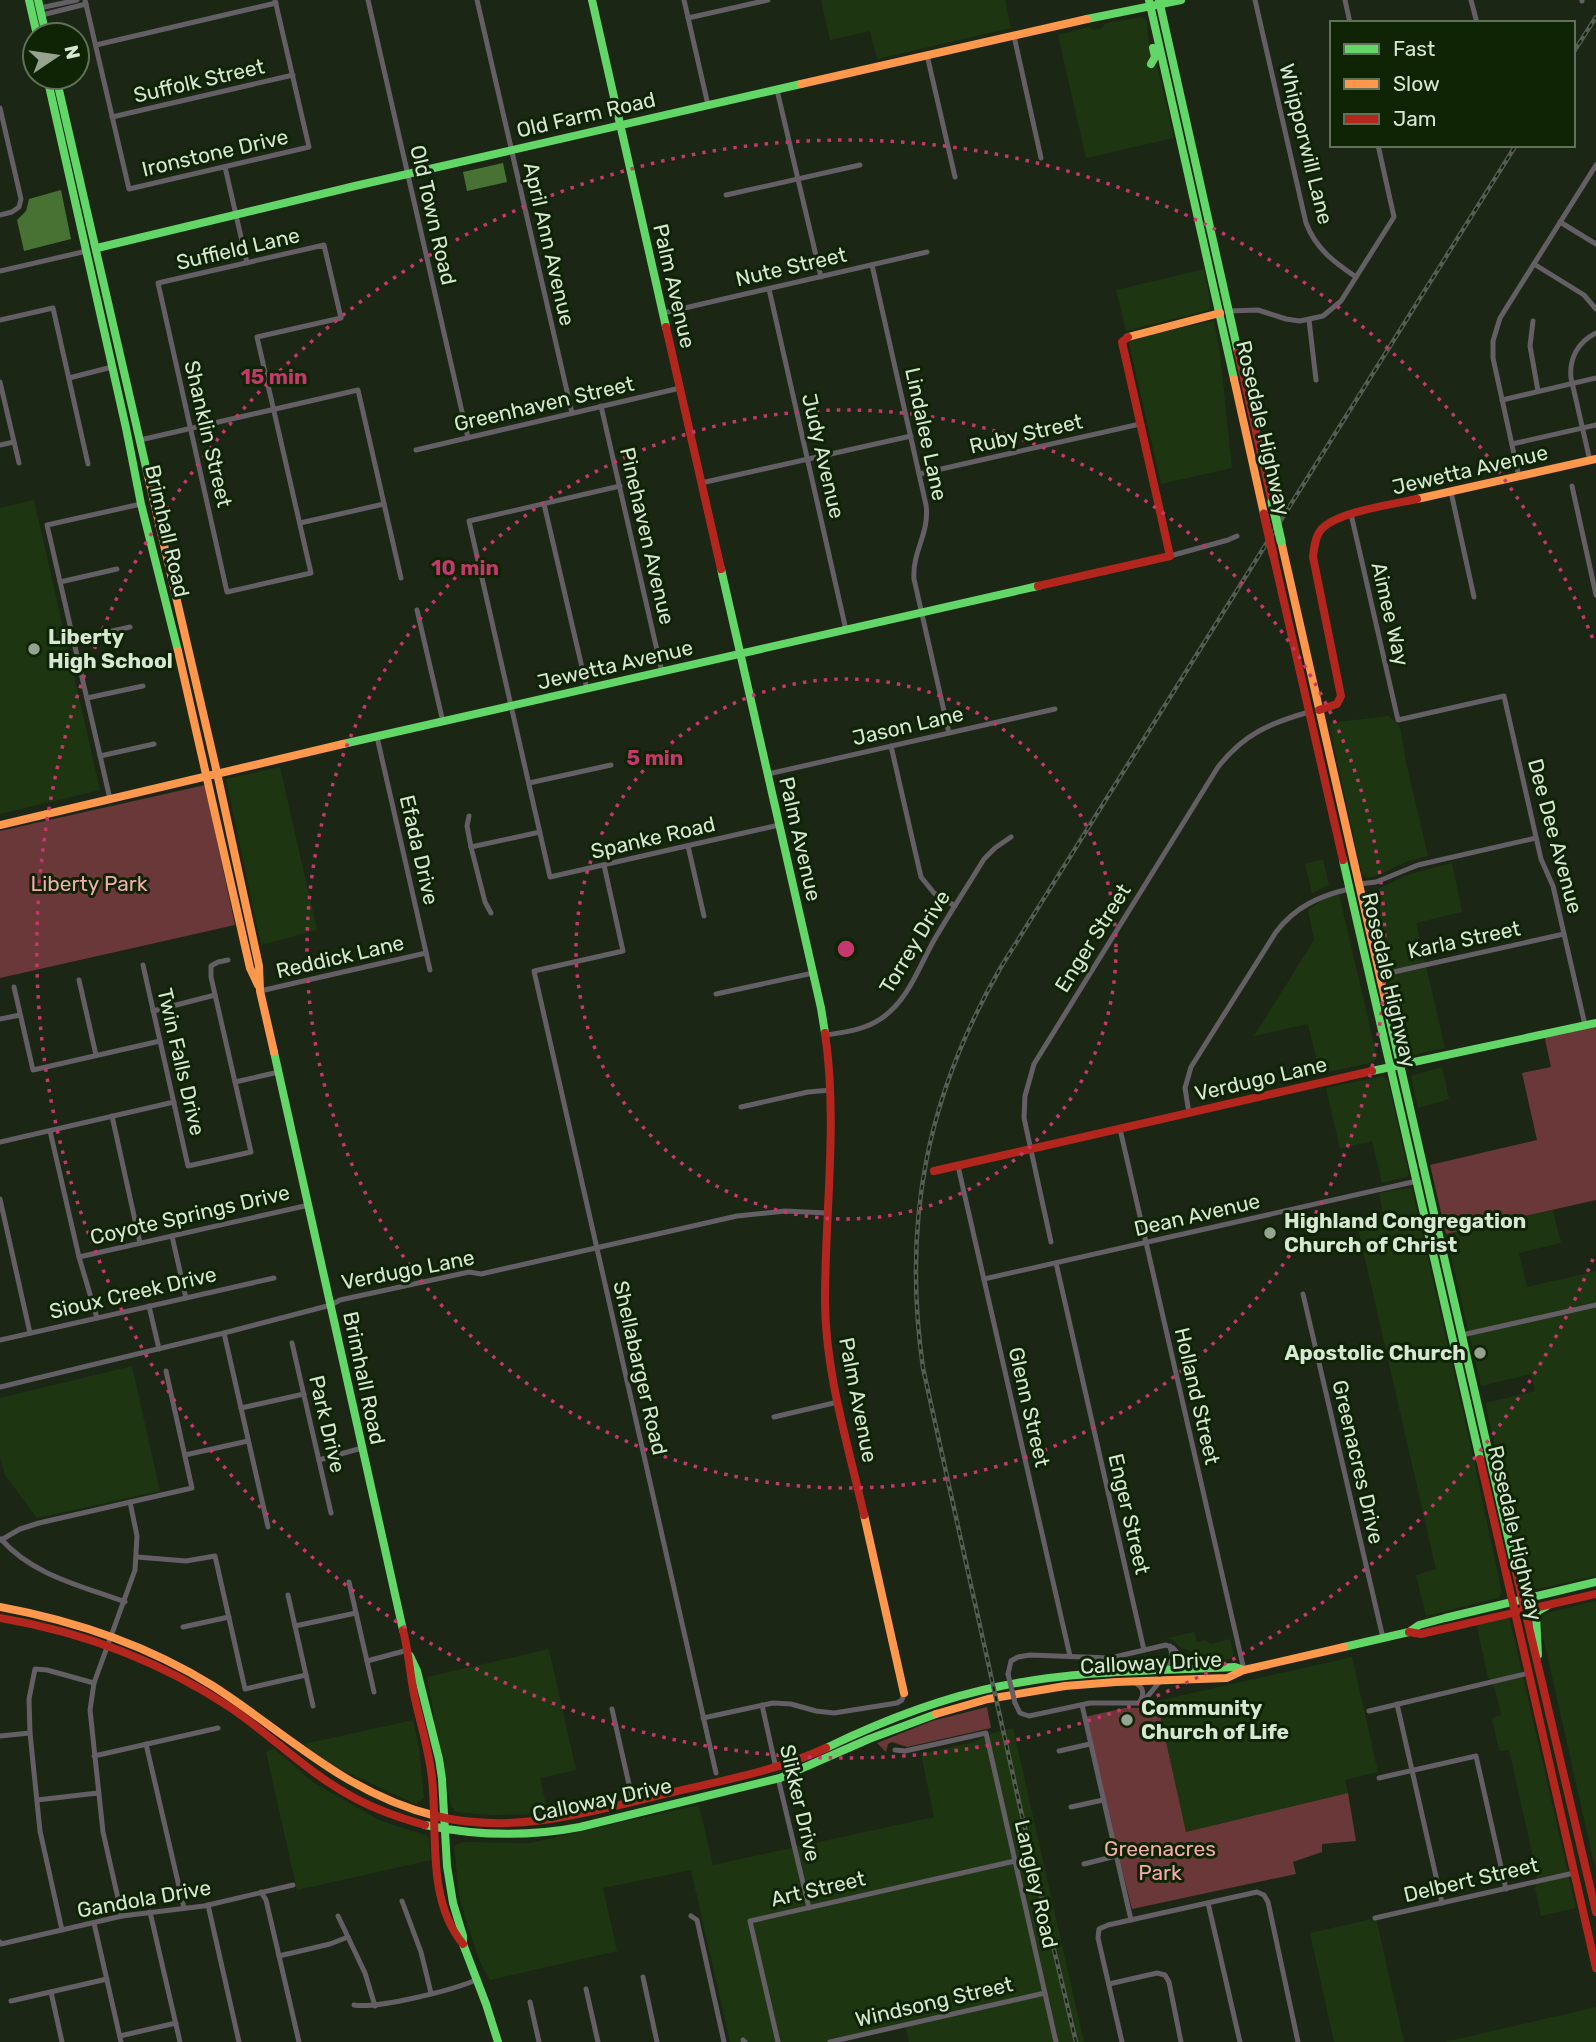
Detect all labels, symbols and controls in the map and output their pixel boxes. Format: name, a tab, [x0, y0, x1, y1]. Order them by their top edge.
north arrow	[21, 21, 91, 91]
legend	[1330, 21, 1575, 147]
text: Fast	[1393, 36, 1435, 61]
text: N	[59, 43, 85, 62]
street label: Suffolk Street	[131, 53, 267, 108]
street label: Whipporwill Lane	[1274, 61, 1339, 227]
text: Slow	[1393, 71, 1440, 96]
street label: Old Farm Road	[514, 86, 658, 143]
text: Jam	[1393, 106, 1437, 131]
street label: Ironstone Drive	[139, 124, 290, 181]
street label: Old Town Road	[405, 142, 462, 287]
street label: April Ann Avenue	[519, 160, 580, 328]
street label: Palm Avenue	[648, 221, 701, 350]
street label: Suffield Lane	[174, 222, 302, 275]
street label: Nute Street	[733, 242, 849, 291]
street label: Rosedale Highway	[1231, 338, 1296, 518]
street label: Shanklin Street	[179, 358, 238, 510]
text: 15 min	[240, 364, 308, 389]
street label: Lindalee Lane	[900, 365, 953, 503]
street label: Greenhaven Street	[451, 371, 636, 436]
street label: Judy Avenue	[797, 391, 850, 521]
street label: Ruby Street	[967, 408, 1085, 459]
street label: Jewetta Avenue	[1390, 439, 1550, 500]
street label: Pinehaven Avenue	[615, 445, 680, 627]
street label: Brimhall Road	[140, 462, 195, 600]
text: 10 min	[431, 555, 499, 580]
street label: Aimee Way	[1366, 560, 1415, 668]
place label: Liberty High School	[48, 624, 173, 673]
street label: Jewetta Avenue	[535, 634, 695, 695]
marker: Liberty High School	[26, 641, 42, 657]
street label: Jason Lane	[850, 701, 966, 750]
text: 5 min	[627, 745, 683, 770]
street label: Dee Dee Avenue	[1523, 756, 1588, 916]
street label: Palm Avenue	[774, 774, 827, 903]
street label: Efada Drive	[395, 793, 444, 907]
street label: Spanke Road	[588, 811, 718, 864]
park label: Liberty Park	[30, 871, 148, 896]
street label: Enger Street	[1049, 879, 1136, 997]
street label: Torrey Drive	[874, 886, 955, 998]
street label: Rosedale Highway	[1357, 890, 1422, 1070]
street label: Karla Street	[1405, 915, 1523, 964]
street label: Reddick Lane	[273, 930, 406, 983]
centre of rings	[834, 937, 858, 961]
street label: Twin Falls Drive	[152, 986, 211, 1138]
street label: Verdugo Lane	[1192, 1051, 1329, 1106]
street label: Coyote Springs Drive	[88, 1179, 292, 1250]
street label: Dean Avenue	[1131, 1188, 1262, 1241]
place label: Highland Congregation Church of Christ	[1284, 1208, 1526, 1257]
marker: Highland Congregation Church of Christ	[1262, 1225, 1278, 1241]
street label: Verdugo Lane	[339, 1244, 477, 1295]
street label: Sioux Creek Drive	[47, 1261, 219, 1324]
street label: Shellabarger Road	[608, 1278, 673, 1457]
street label: Brimhall Road	[338, 1309, 391, 1447]
street label: Holland Street	[1170, 1325, 1225, 1467]
street label: Palm Avenue	[834, 1335, 883, 1465]
place label: Apostolic Church	[1284, 1340, 1466, 1365]
street label: Glenn Street	[1004, 1344, 1055, 1469]
marker: Apostolic Church	[1472, 1345, 1488, 1361]
street label: Park Drive	[304, 1373, 351, 1475]
street label: Greenacres Drive	[1327, 1378, 1389, 1546]
street label: Rosedale Highway	[1483, 1443, 1548, 1623]
street label: Enger Street	[1103, 1451, 1156, 1577]
street label: Calloway Drive	[1079, 1646, 1223, 1679]
place label: Community Church of Life	[1141, 1695, 1289, 1744]
marker: Community Church of Life	[1119, 1712, 1135, 1728]
street label: Slikker Drive	[775, 1742, 826, 1864]
street label: Calloway Drive	[530, 1773, 674, 1827]
street label: Langley Road	[1010, 1817, 1063, 1951]
park label: Greenacres Park	[1104, 1836, 1216, 1885]
street label: Delbert Street	[1401, 1852, 1541, 1907]
street label: Art Street	[768, 1866, 868, 1912]
street label: Gandola Drive	[75, 1874, 213, 1923]
street label: Windsong Street	[853, 1971, 1015, 2032]

